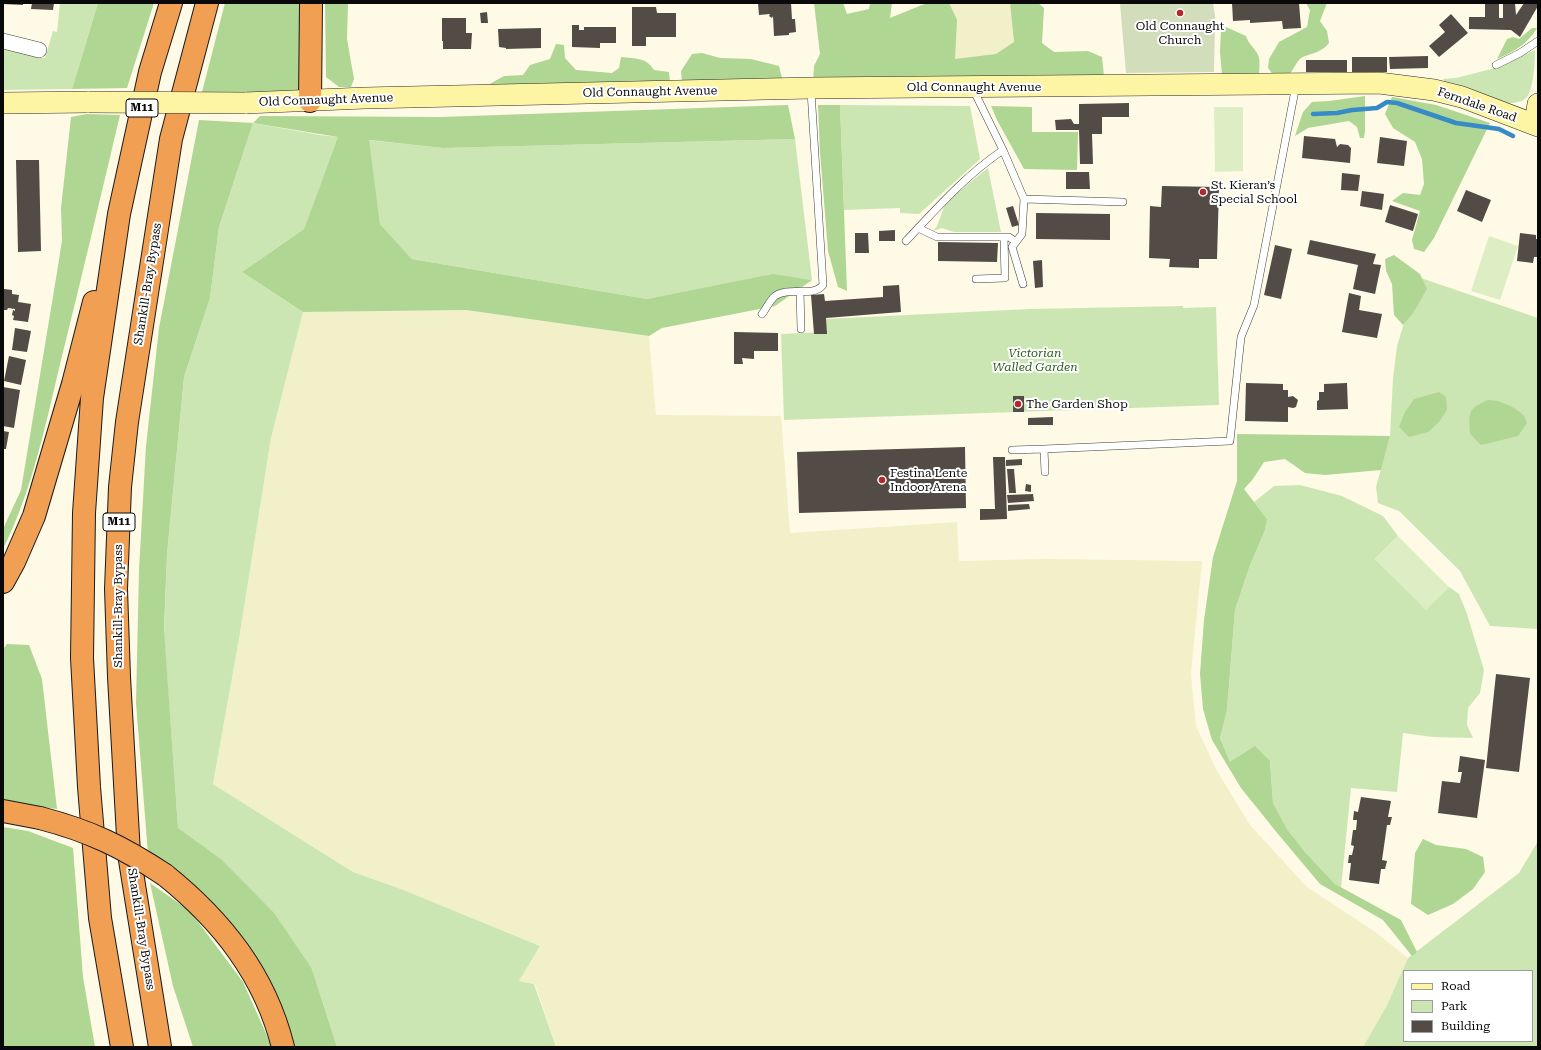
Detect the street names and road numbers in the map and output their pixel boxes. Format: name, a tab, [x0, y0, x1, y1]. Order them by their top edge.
street label: Old Connaught Avenue	[907, 80, 1041, 94]
street label: Old Connaught Avenue	[583, 84, 717, 100]
street label: Ferndale Road	[1435, 85, 1519, 125]
street label: Old Connaught Avenue	[259, 90, 393, 110]
road number: M11	[126, 99, 158, 117]
street label: Shankill-Bray Bypass	[131, 222, 165, 346]
road number: M11	[103, 513, 135, 531]
street label: Shankill-Bray Bypass	[111, 544, 125, 668]
street label: Shankill-Bray Bypass	[124, 867, 158, 991]

